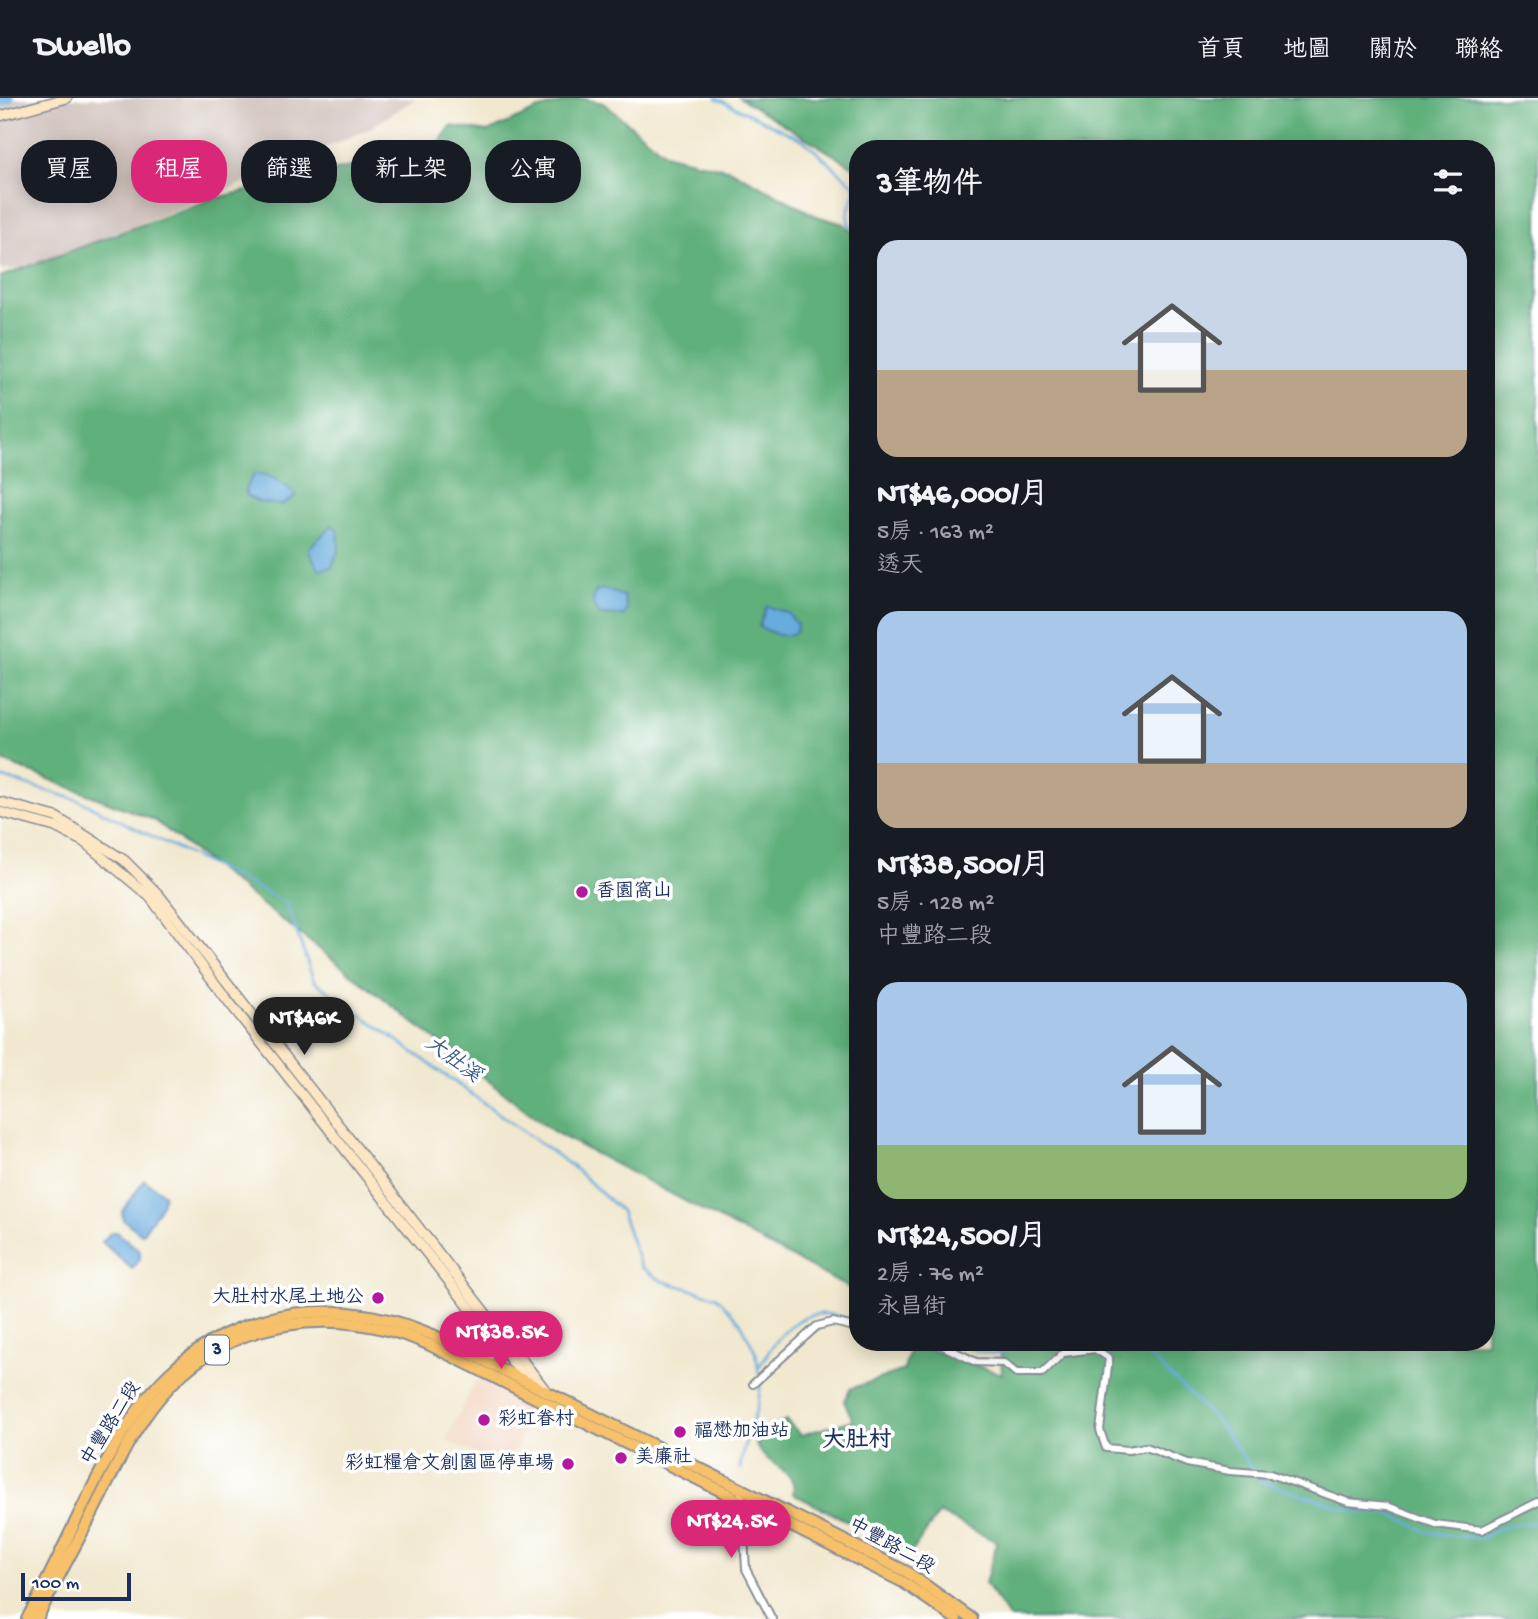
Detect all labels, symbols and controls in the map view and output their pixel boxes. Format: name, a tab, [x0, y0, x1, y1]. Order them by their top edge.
text: Dwello	[35, 29, 131, 67]
text: 首頁	[1197, 37, 1245, 66]
text: 地圖	[1283, 37, 1331, 66]
text: 關於	[1369, 37, 1417, 66]
text: 聯絡	[1455, 37, 1503, 66]
chip: 買屋	[21, 140, 117, 203]
chip: 租屋	[131, 140, 227, 203]
chip: 篩選	[241, 140, 337, 203]
chip: 新上架	[351, 140, 471, 203]
chip: 公寓	[485, 140, 581, 203]
icon: filters	[1429, 163, 1467, 201]
text: 3筆物件	[877, 169, 983, 204]
icon: home	[1109, 285, 1235, 411]
text: NT$46,000/月	[877, 479, 1049, 514]
text: 5房 · 163 m²	[877, 520, 994, 547]
text: 透天	[877, 553, 923, 580]
icon: home	[1109, 656, 1235, 782]
text: NT$38,500/月	[877, 850, 1050, 885]
place label: 香園窩山	[596, 880, 672, 904]
marker: 香園窩山	[574, 884, 590, 900]
text: 5房 · 128 m²	[877, 891, 994, 918]
text: 中豐路二段	[877, 924, 992, 951]
pin: NT$46K	[247, 998, 361, 1057]
text: NT$46K	[269, 1006, 339, 1033]
icon: home	[1109, 1027, 1235, 1153]
water label: 大肚溪	[419, 1032, 486, 1090]
text: NT$24,500/月	[877, 1221, 1047, 1256]
text: 2房 · 76 m²	[877, 1262, 984, 1289]
place label: 大肚村水尾土地公	[212, 1286, 364, 1310]
marker: 大肚村水尾土地公	[370, 1290, 386, 1306]
text: 永昌街	[877, 1295, 946, 1322]
pin: NT$38.5K	[429, 1312, 573, 1371]
text: NT$38.5K	[456, 1320, 546, 1347]
road number: 3	[205, 1336, 229, 1364]
street label: 中豐路二段	[76, 1377, 147, 1470]
place label: 彩虹眷村	[498, 1408, 574, 1432]
marker: 彩虹眷村	[476, 1412, 492, 1428]
place label: 福懋加油站	[694, 1420, 789, 1444]
marker: 福懋加油站	[672, 1424, 688, 1440]
district label: 大肚村	[823, 1427, 892, 1455]
place label: 美廉社	[635, 1446, 692, 1470]
marker: 美廉社	[613, 1450, 629, 1466]
place label: 彩虹糧倉文創園區停車場	[345, 1452, 554, 1476]
marker: 彩虹糧倉文創園區停車場	[560, 1456, 576, 1472]
pin: NT$24.5K	[659, 1500, 803, 1560]
text: NT$24.5K	[687, 1509, 775, 1536]
street label: 中豐路二段	[844, 1513, 939, 1580]
scale bar	[21, 1570, 131, 1602]
text: 100 m	[32, 1573, 79, 1596]

